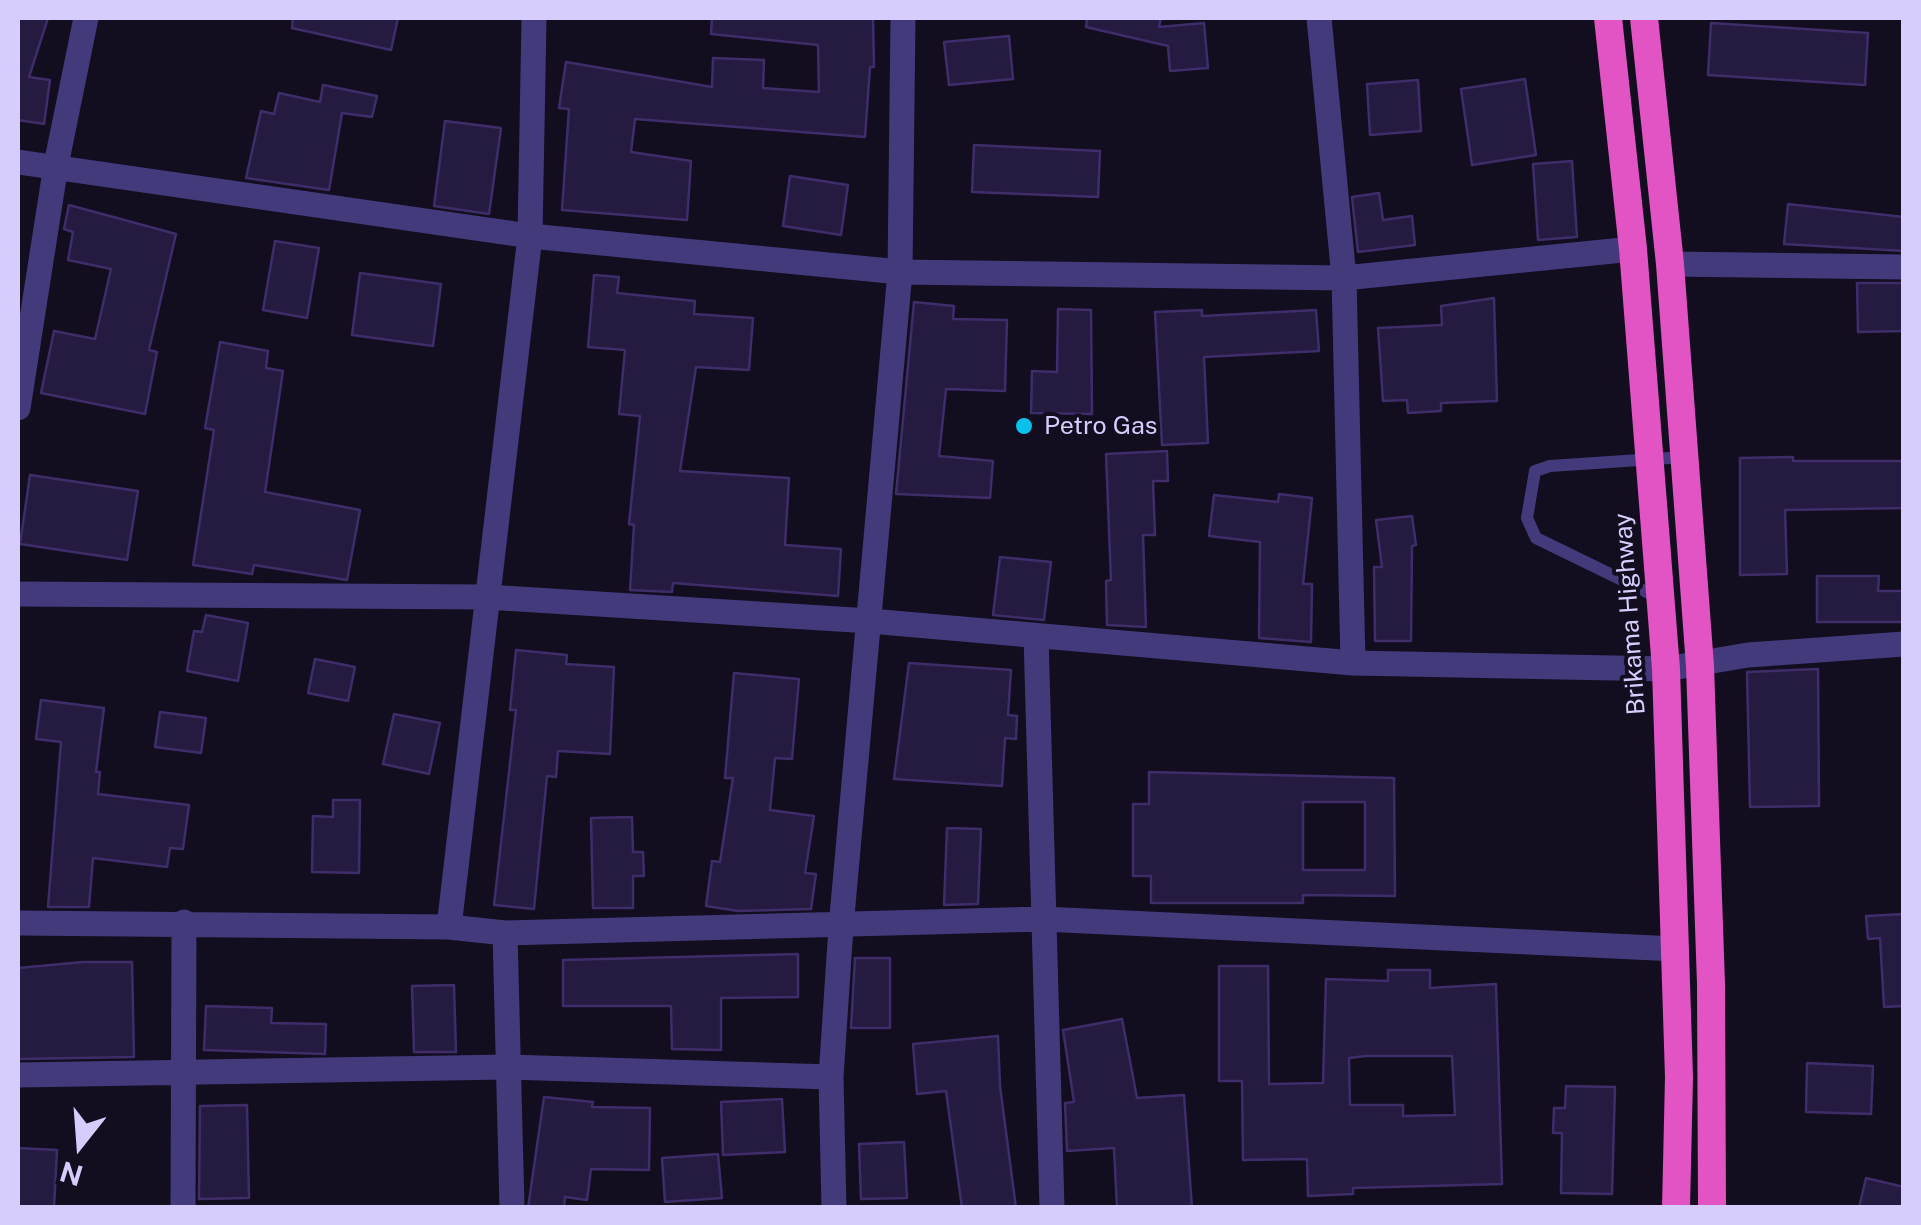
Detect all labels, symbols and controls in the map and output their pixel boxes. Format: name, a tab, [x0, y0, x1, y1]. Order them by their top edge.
place label: Petro Gas	[1044, 411, 1157, 441]
marker: Petro Gas	[1013, 415, 1035, 437]
street label: Brikama Highway	[1608, 512, 1652, 716]
north arrow	[30, 1095, 130, 1195]
text: N	[56, 1155, 86, 1193]

